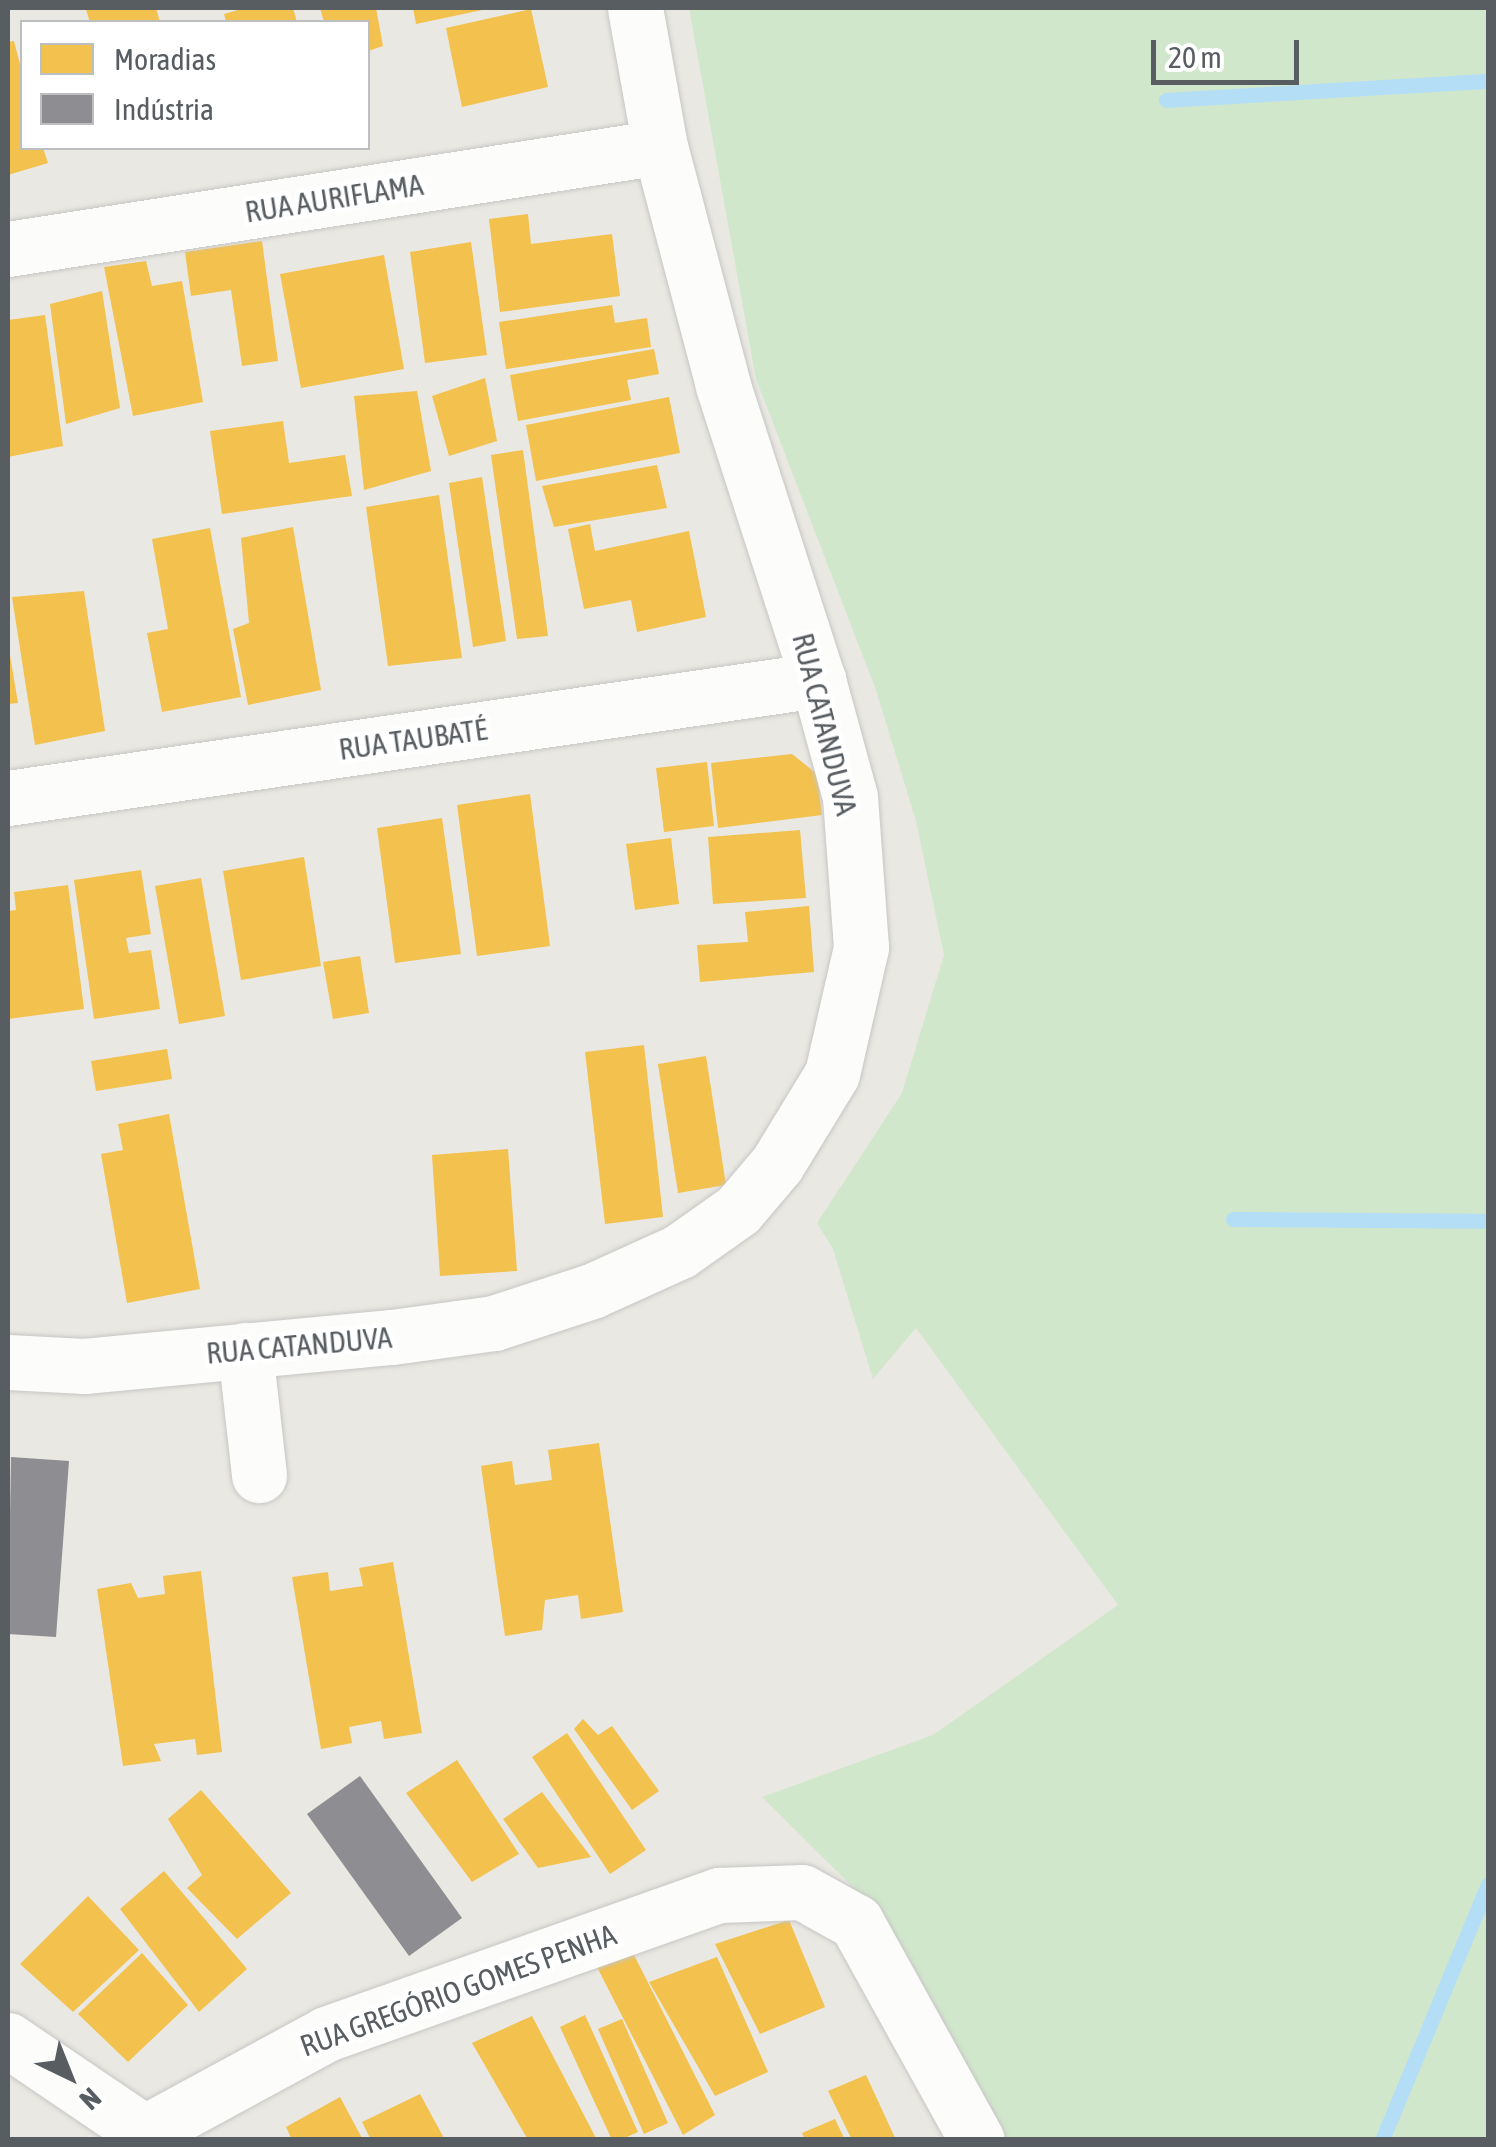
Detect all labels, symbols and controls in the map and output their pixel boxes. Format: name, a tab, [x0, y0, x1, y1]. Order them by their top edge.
legend	[20, 20, 370, 150]
scale bar	[1156, 20, 1304, 82]
text: 20 m	[1168, 40, 1222, 74]
text: Moradias	[114, 42, 216, 76]
text: Indústria	[114, 92, 214, 126]
street label: RUA AURIFLAMA	[242, 166, 426, 230]
street label: RUA CATANDUVA	[785, 629, 865, 819]
street label: RUA TAUBATÉ	[336, 711, 490, 767]
street label: RUA CATANDUVA	[205, 1319, 393, 1371]
street label: RUA GREGÓRIO GOMES PENHA	[295, 1916, 621, 2064]
north arrow	[20, 2027, 120, 2127]
text: N	[74, 2082, 107, 2116]

